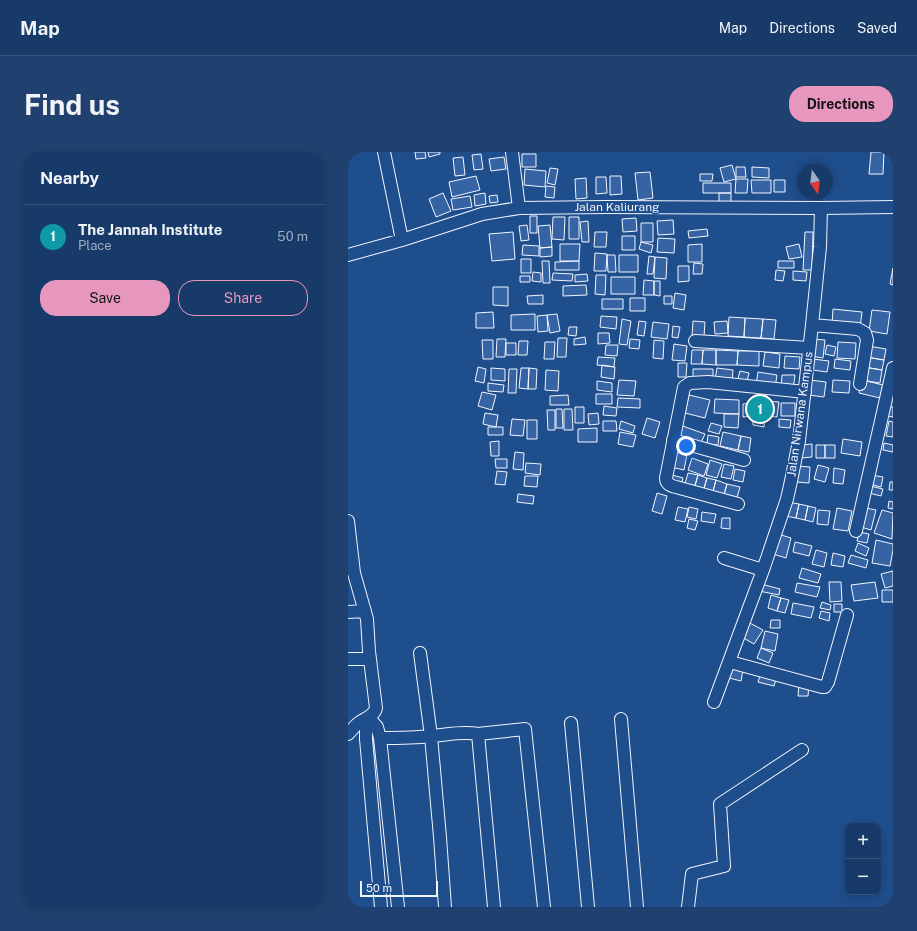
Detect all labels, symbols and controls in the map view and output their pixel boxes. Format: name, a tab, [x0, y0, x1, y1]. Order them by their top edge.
text: Map	[20, 17, 60, 39]
text: Map	[719, 20, 747, 36]
text: Directions	[769, 20, 835, 36]
text: Saved	[857, 20, 897, 36]
button: Directions	[789, 86, 893, 122]
text: Find us	[24, 88, 120, 121]
north arrow	[797, 164, 833, 200]
text: Nearby	[40, 168, 99, 188]
street label: Jalan Kaliurang	[574, 200, 660, 214]
text: The Jannah Institute	[78, 221, 222, 238]
text: 1	[50, 229, 56, 244]
text: 50 m	[277, 229, 308, 244]
text: Place	[78, 238, 112, 253]
button: Save	[40, 280, 170, 316]
button: Share	[178, 280, 308, 316]
street label: Jalan Nirwana Kampus	[784, 351, 816, 477]
pin: 1	[747, 394, 773, 424]
your location	[676, 436, 696, 456]
map controls	[845, 823, 881, 895]
button: +	[845, 823, 881, 859]
button: −	[845, 859, 881, 895]
scale bar	[360, 879, 438, 898]
text: 50 m	[366, 882, 392, 894]

